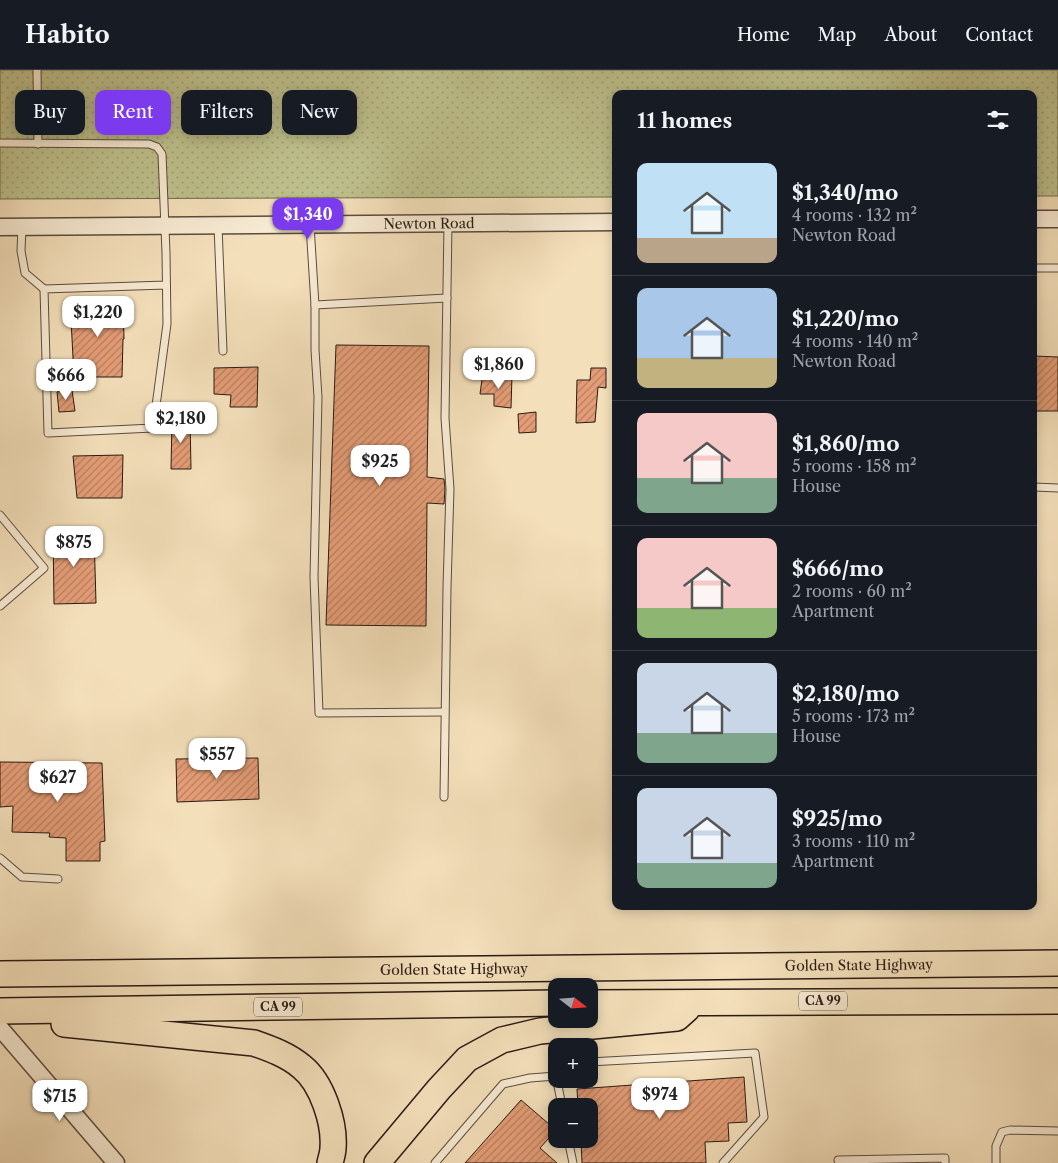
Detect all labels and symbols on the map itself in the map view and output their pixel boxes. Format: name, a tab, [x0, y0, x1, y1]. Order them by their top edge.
pin: $1,340	[267, 198, 349, 240]
street label: Newton Road	[383, 214, 475, 233]
pin: $1,220	[57, 296, 139, 338]
pin: $1,860	[458, 348, 540, 390]
pin: $666	[36, 358, 96, 401]
pin: $2,180	[140, 402, 222, 444]
pin: $925	[350, 444, 410, 487]
pin: $875	[44, 526, 104, 568]
pin: $557	[187, 738, 247, 780]
pin: $627	[28, 760, 88, 803]
street label: Golden State Highway	[785, 955, 933, 975]
street label: Golden State Highway	[380, 960, 528, 979]
north arrow	[548, 978, 598, 1028]
road number: CA 99	[799, 991, 847, 1010]
road number: CA 99	[254, 998, 302, 1016]
pin: $974	[630, 1078, 690, 1120]
pin: $715	[30, 1080, 90, 1122]

